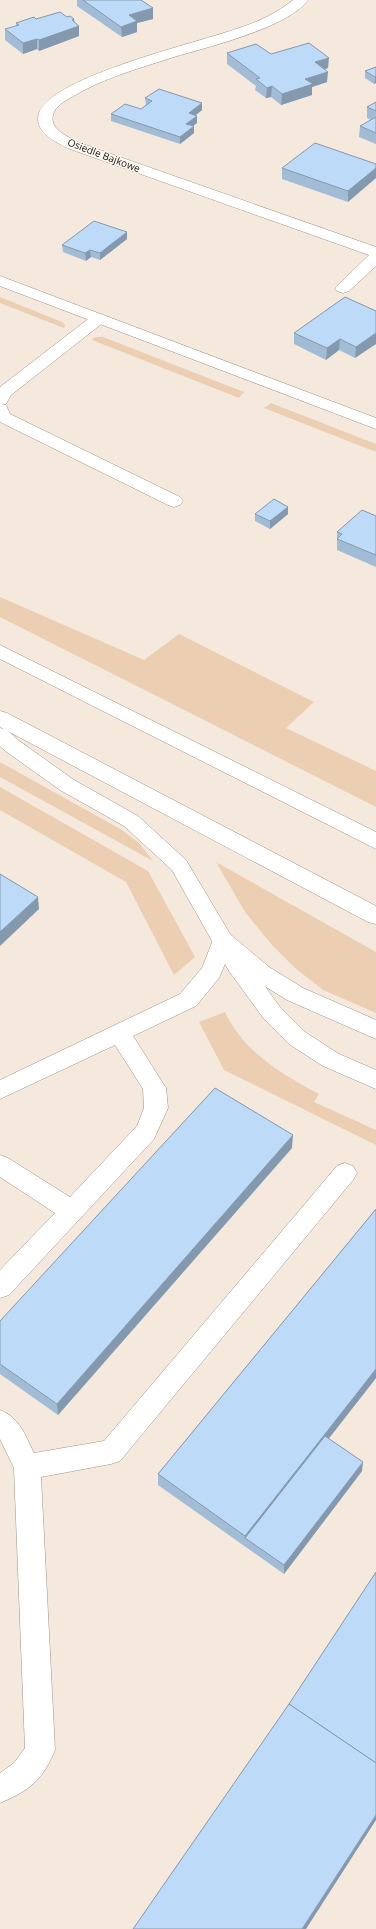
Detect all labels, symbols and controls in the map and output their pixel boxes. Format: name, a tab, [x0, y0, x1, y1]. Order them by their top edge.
street label: Osiedle Bajkowe	[66, 135, 143, 175]

